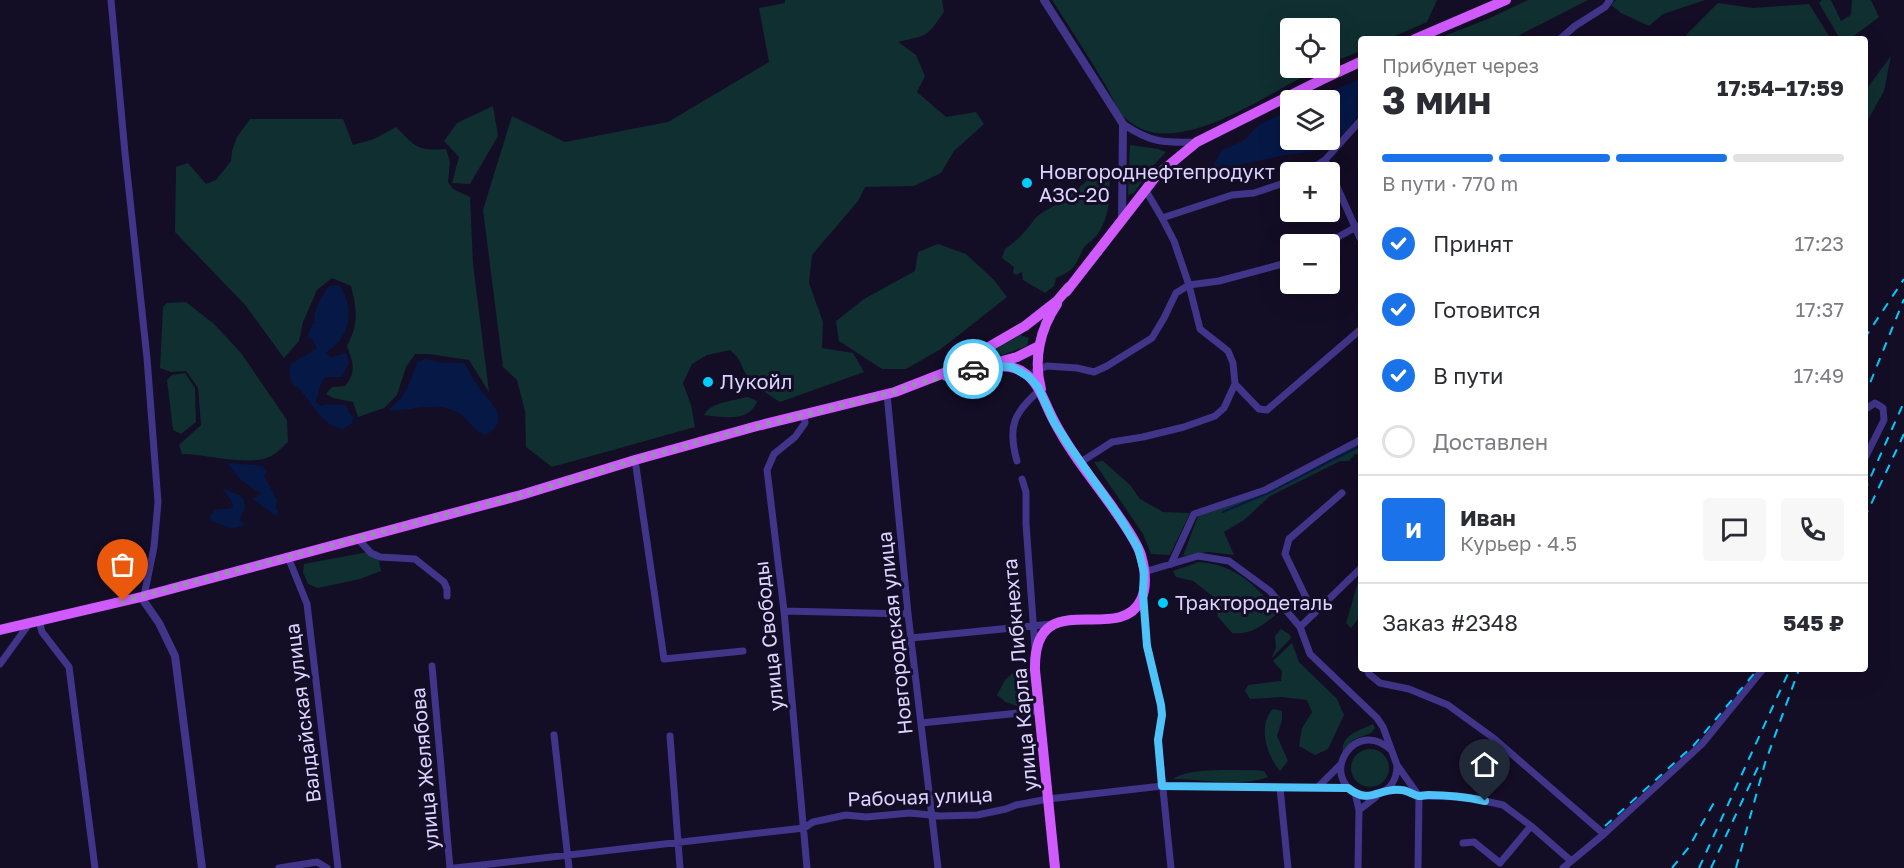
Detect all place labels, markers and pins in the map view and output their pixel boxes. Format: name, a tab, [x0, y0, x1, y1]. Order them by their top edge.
place label: Новгороднефтепродукт АЗС-20	[1039, 159, 1275, 206]
marker: Новгороднефтепродукт АЗС-20	[1020, 176, 1034, 190]
place label: Лукойл	[720, 369, 793, 393]
marker: Лукойл	[701, 375, 715, 389]
pin	[97, 539, 148, 601]
place label: Трактородеталь	[1175, 590, 1333, 614]
marker: Трактородеталь	[1156, 596, 1170, 610]
pin	[1459, 739, 1510, 801]

